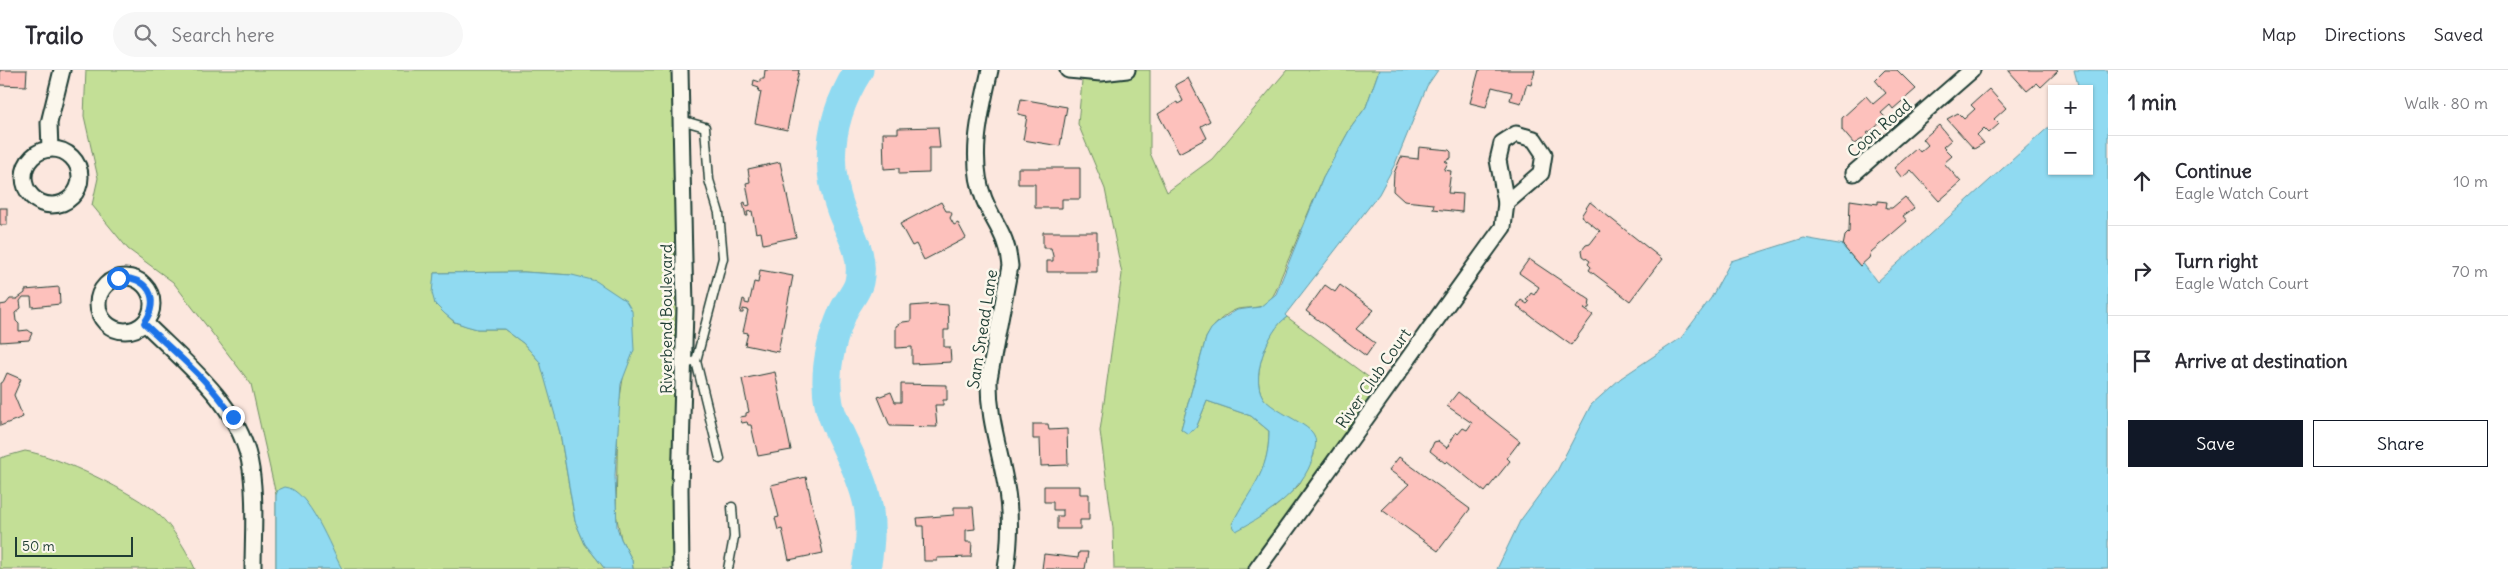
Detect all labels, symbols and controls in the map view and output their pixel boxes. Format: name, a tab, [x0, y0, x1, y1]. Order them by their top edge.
search box	[113, 12, 463, 57]
text: Trailo	[25, 20, 83, 50]
icon: search	[131, 21, 159, 49]
text: Search here	[171, 23, 274, 47]
text: Map	[2261, 23, 2296, 46]
text: Directions	[2324, 23, 2406, 46]
text: Saved	[2434, 23, 2483, 46]
map controls	[2048, 85, 2093, 175]
button: +	[2048, 85, 2093, 130]
text: 1 min	[2128, 89, 2177, 116]
text: Walk · 80 m	[2404, 93, 2488, 113]
street label: Coon Road	[1843, 95, 1915, 161]
button: −	[2048, 130, 2093, 175]
text: Continue	[2175, 159, 2252, 183]
icon: ahead	[2128, 167, 2156, 195]
text: 10 m	[2453, 171, 2488, 191]
text: Eagle Watch Court	[2175, 183, 2309, 203]
street label: Riverbend Boulevard	[656, 244, 676, 394]
text: Turn right	[2175, 249, 2258, 273]
icon: right	[2128, 257, 2156, 285]
text: 70 m	[2452, 261, 2488, 281]
route start	[107, 267, 130, 290]
street label: Sam Snead Lane	[963, 268, 1001, 390]
text: Eagle Watch Court	[2175, 273, 2309, 293]
street label: River Club Court	[1331, 324, 1415, 432]
icon: arrive	[2128, 347, 2156, 375]
text: Arrive at destination	[2175, 349, 2348, 373]
route end	[222, 406, 245, 429]
button: Save	[2128, 420, 2303, 467]
button: Share	[2313, 420, 2488, 467]
scale bar	[15, 534, 132, 557]
text: 50 m	[22, 537, 55, 555]

